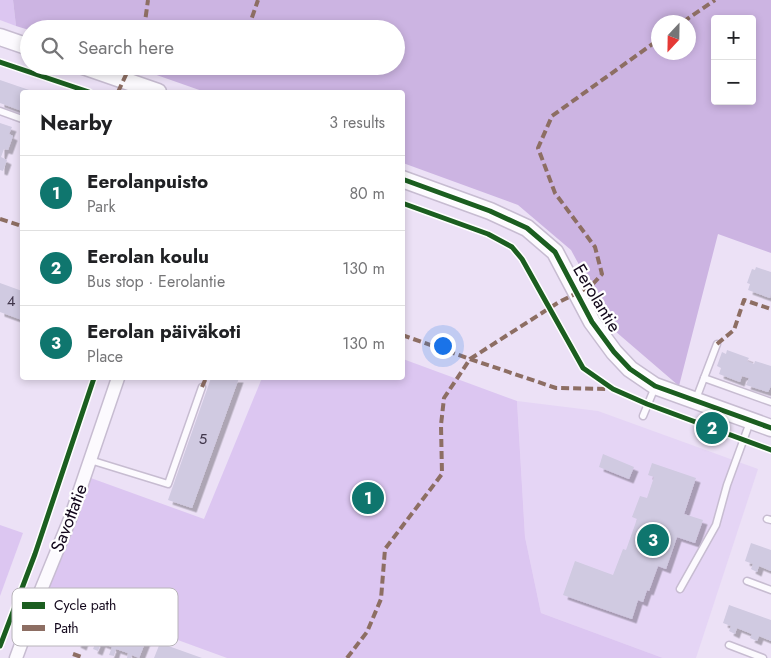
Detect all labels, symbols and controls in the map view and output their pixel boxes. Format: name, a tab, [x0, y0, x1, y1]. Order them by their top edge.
north arrow	[651, 15, 696, 60]
map controls	[711, 15, 756, 105]
button: +	[711, 15, 756, 60]
search box	[20, 20, 405, 75]
icon: search	[38, 34, 66, 62]
text: Search here	[78, 34, 174, 61]
button: −	[711, 60, 756, 105]
text: Nearby	[40, 108, 112, 138]
text: 3 results	[329, 111, 385, 134]
text: Eerolanpuisto	[87, 168, 208, 195]
text: 1	[52, 182, 60, 205]
text: 80 m	[349, 182, 385, 205]
text: Park	[87, 195, 116, 218]
text: Eerolan koulu	[87, 243, 209, 270]
text: 2	[51, 257, 61, 280]
text: 130 m	[342, 257, 385, 280]
street label: Eerolantie	[566, 259, 628, 337]
text: Bus stop · Eerolantie	[87, 270, 225, 293]
house number: 4	[7, 290, 16, 312]
text: Eerolan päiväkoti	[87, 318, 241, 345]
text: 3	[51, 332, 61, 355]
text: 130 m	[342, 332, 385, 355]
your location	[430, 333, 456, 359]
text: Place	[87, 345, 123, 368]
pin: 2	[696, 409, 728, 447]
house number: 5	[199, 428, 207, 450]
pin: 1	[352, 479, 384, 517]
street label: Savottatie	[44, 480, 94, 556]
pin: 3	[637, 521, 669, 559]
legend	[12, 588, 178, 646]
text: Cycle path	[54, 595, 116, 615]
text: Path	[54, 618, 79, 638]

